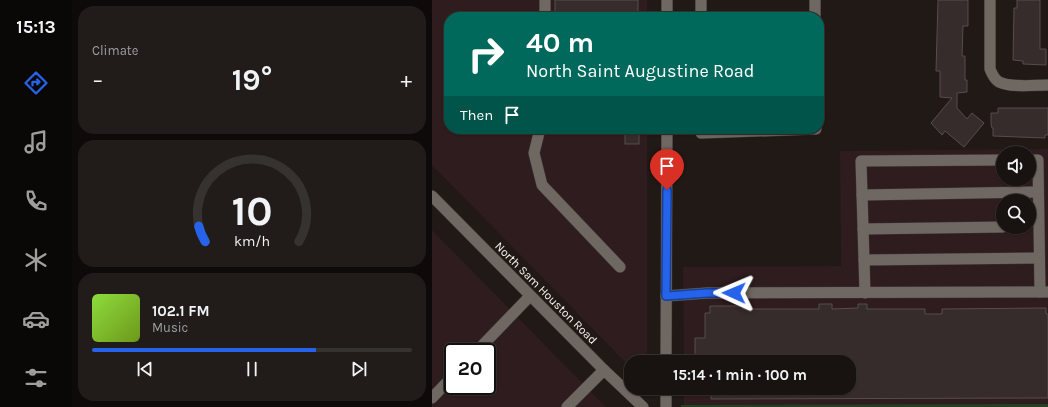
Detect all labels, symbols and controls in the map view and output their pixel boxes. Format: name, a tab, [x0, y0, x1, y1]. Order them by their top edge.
text: 15:13	[16, 16, 56, 38]
text: 40 m	[526, 26, 594, 59]
icon: right	[460, 28, 512, 80]
text: Climate	[92, 43, 138, 58]
text: North Saint Augustine Road	[526, 60, 754, 82]
text: 19°	[232, 62, 272, 98]
text: −	[92, 67, 104, 93]
text: +	[400, 67, 412, 93]
icon: directions	[22, 69, 50, 97]
icon: arrive	[501, 104, 523, 126]
text: Then	[460, 106, 493, 124]
icon: music	[22, 128, 50, 156]
map controls	[996, 146, 1036, 234]
button: sound	[996, 146, 1036, 186]
pin	[650, 149, 684, 190]
icon: arrive	[656, 155, 678, 177]
text: 10	[231, 186, 273, 234]
icon: phone	[22, 187, 50, 215]
button: search	[996, 194, 1036, 234]
text: km/h	[234, 232, 270, 249]
street label: North Sam Houston Road	[492, 239, 600, 347]
icon: climate	[22, 246, 50, 274]
position arrow	[713, 272, 755, 314]
text: 102.1 FM	[152, 302, 210, 320]
icon: car	[22, 305, 50, 333]
text: Music	[152, 320, 188, 335]
speed limit sign: 20	[444, 343, 496, 395]
icon: previous	[134, 358, 156, 380]
icon: pause	[241, 358, 263, 380]
icon: next	[348, 358, 370, 380]
icon: filters	[22, 364, 50, 392]
text: 15:14 · 1 min · 100 m	[673, 366, 807, 384]

